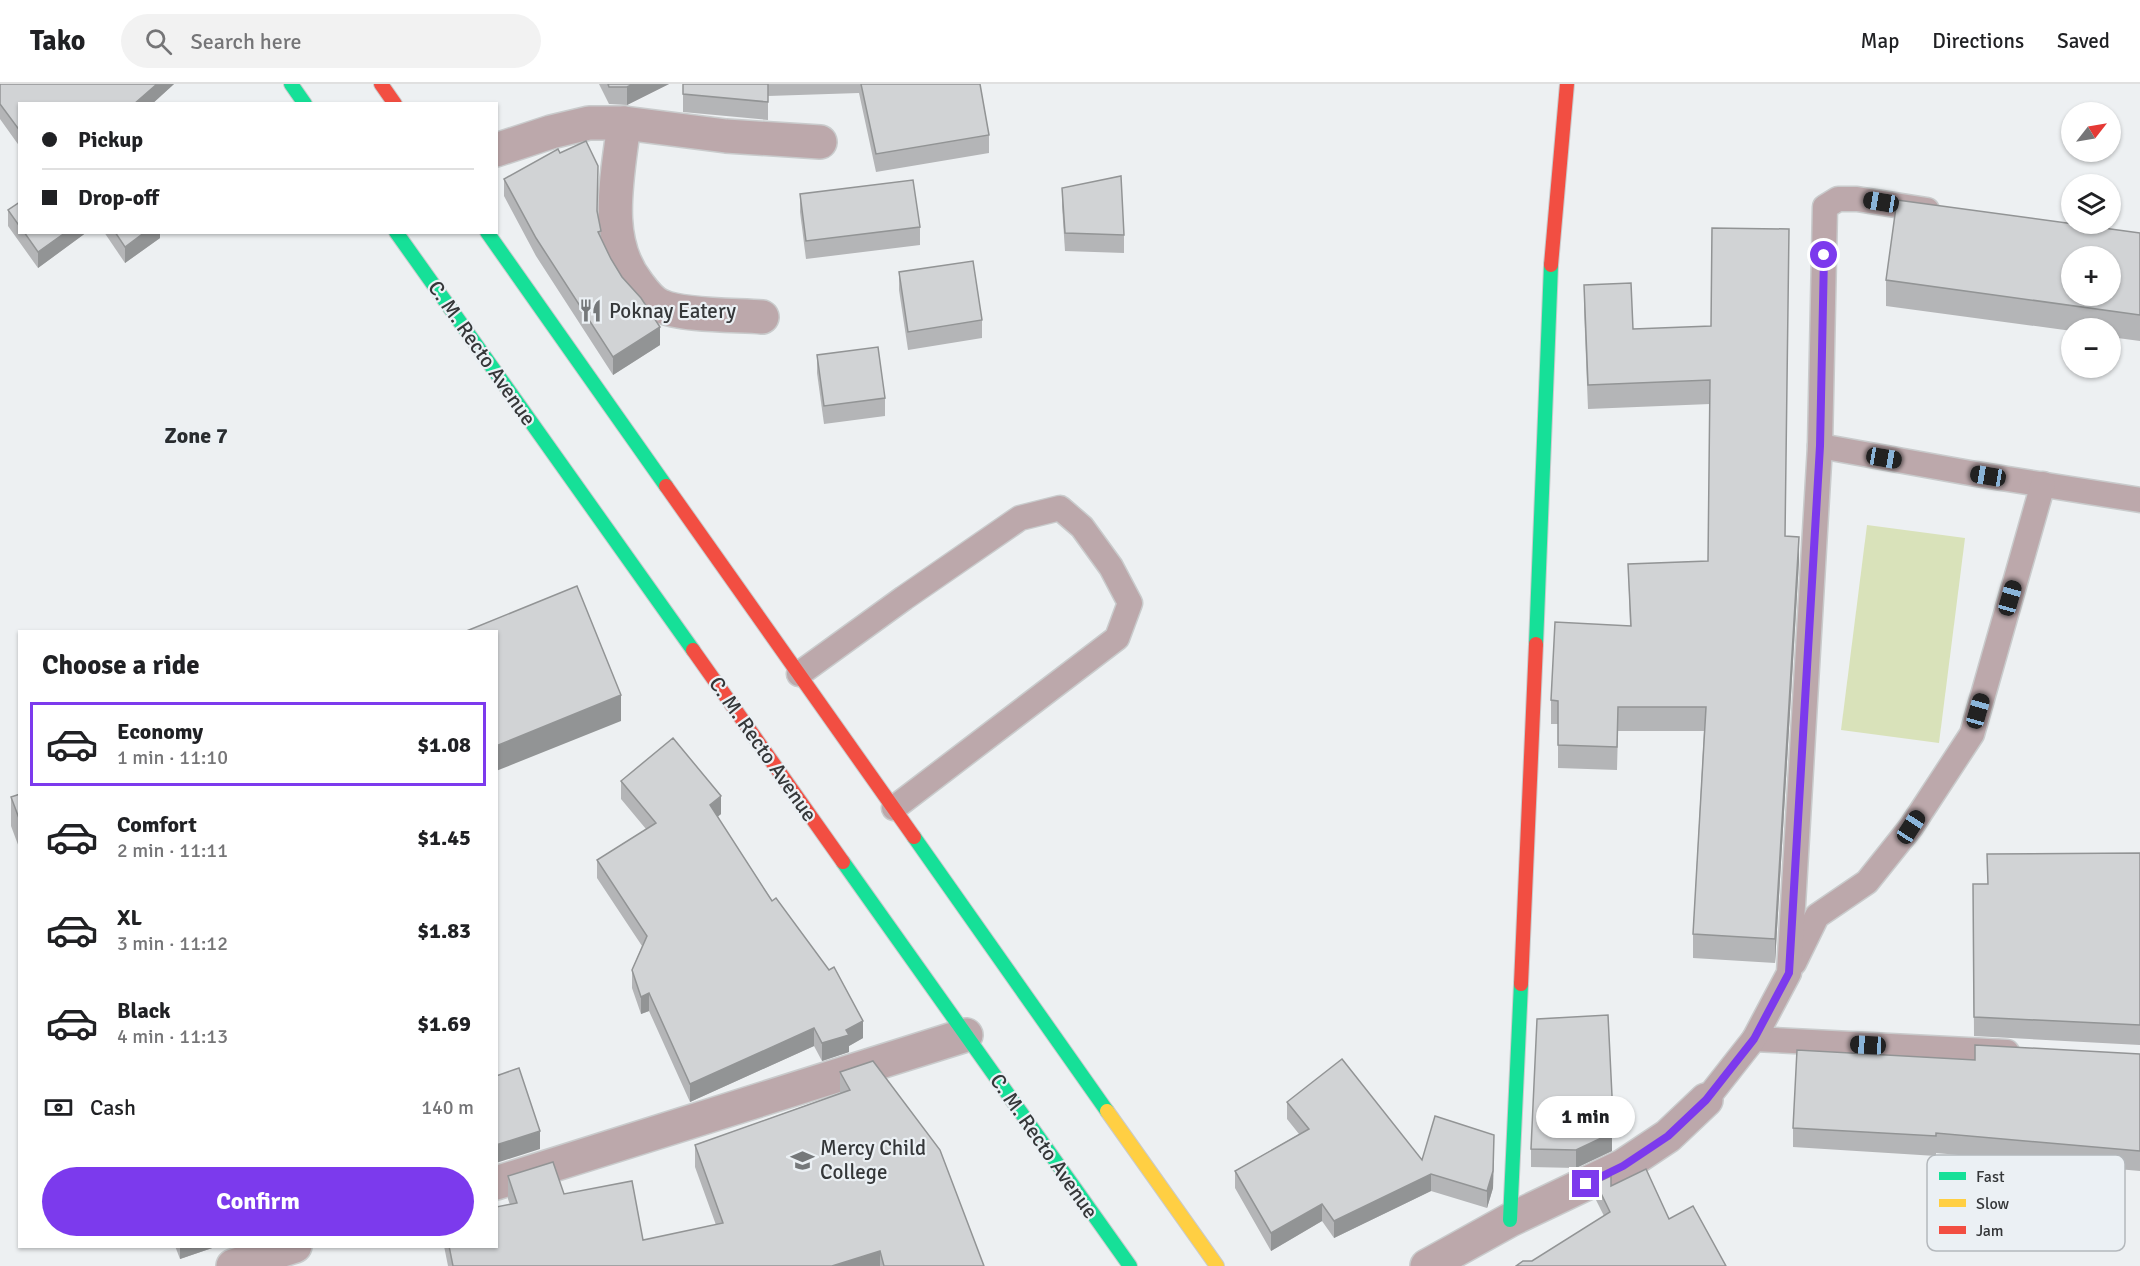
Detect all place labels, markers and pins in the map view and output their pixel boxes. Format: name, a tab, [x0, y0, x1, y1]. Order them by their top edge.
restaurant icon: Poknay Eatery	[578, 298, 604, 324]
place label: Poknay Eatery	[609, 298, 736, 324]
place label: Mercy Child College	[820, 1135, 926, 1185]
school or university icon: Mercy Child College	[789, 1147, 815, 1173]

